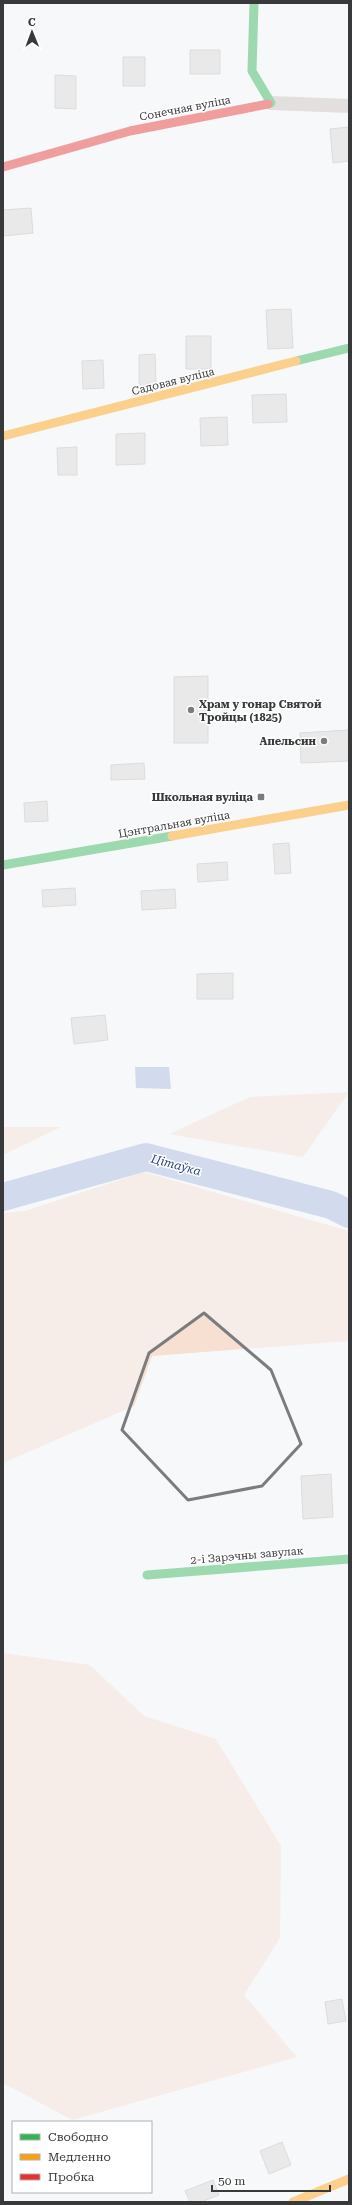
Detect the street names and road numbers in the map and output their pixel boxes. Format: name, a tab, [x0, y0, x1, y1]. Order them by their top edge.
street label: Сонечная вуліца	[138, 93, 232, 124]
street label: Садовая вуліца	[130, 365, 216, 398]
street label: Цэнтральная вуліца	[117, 808, 231, 841]
street label: 2-і Зарэчны завулак	[190, 1544, 304, 1567]

